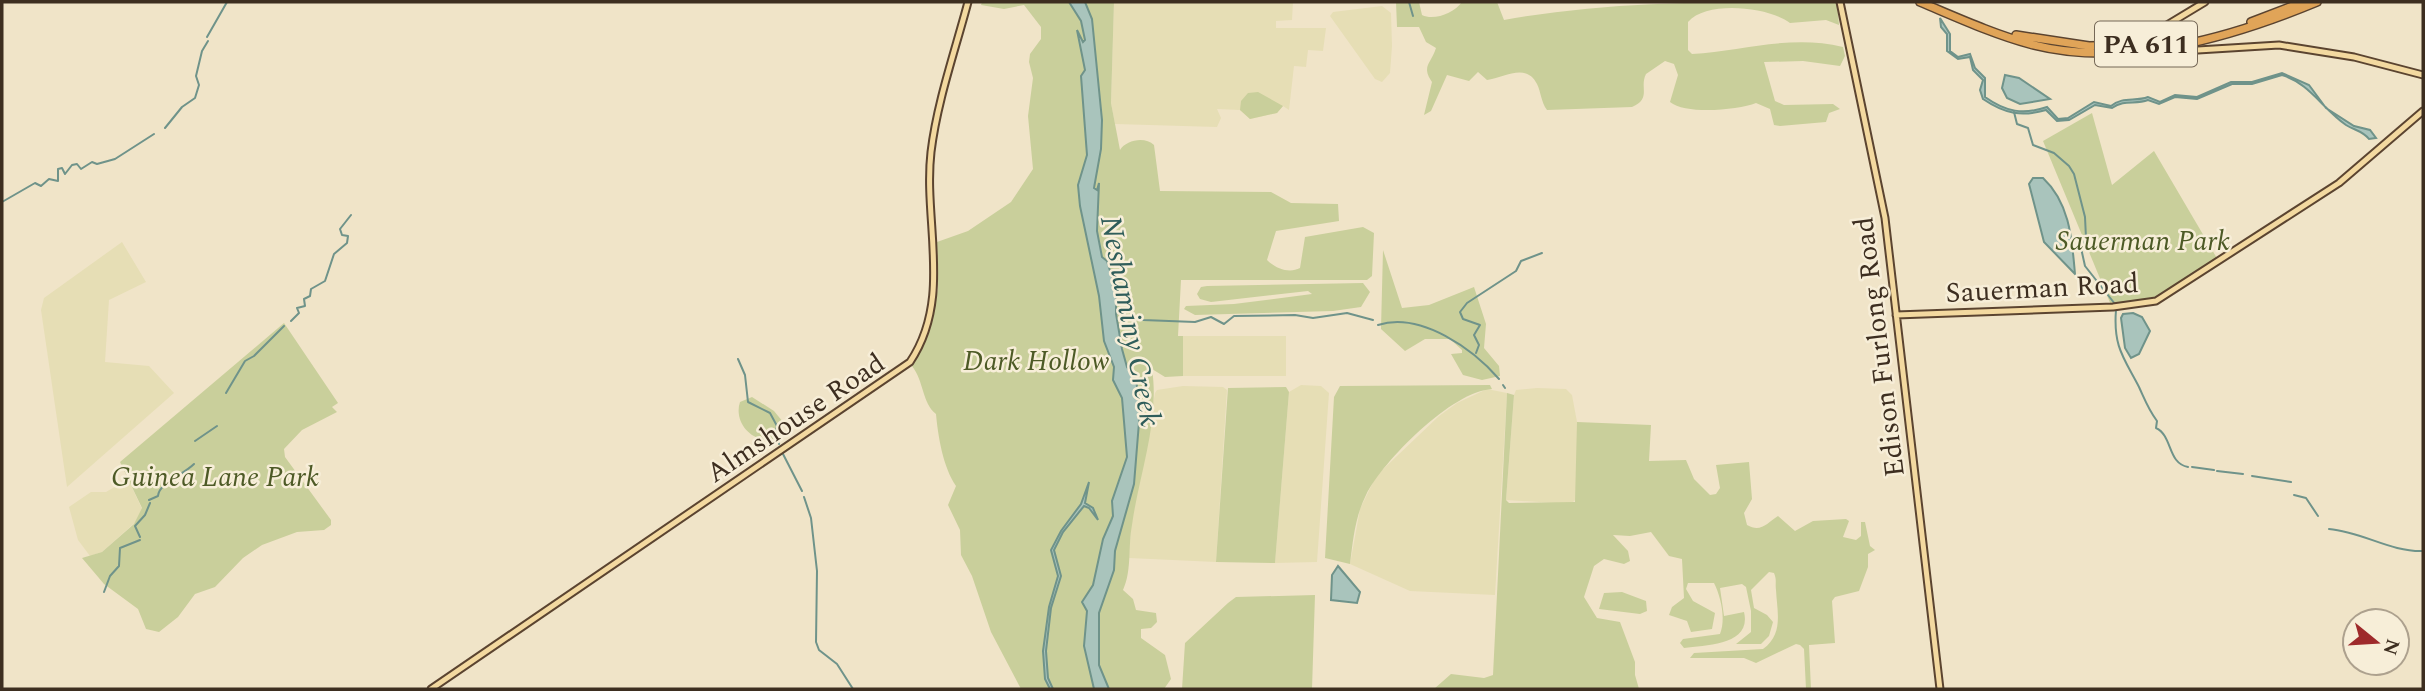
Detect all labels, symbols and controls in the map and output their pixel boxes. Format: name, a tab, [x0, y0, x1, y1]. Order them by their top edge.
road number: PA 611	[2095, 22, 2197, 66]
water label: Neshaminy Creek	[1087, 212, 1173, 431]
street label: Edison Furlong Road	[1842, 214, 1917, 479]
park label: Sauerman Park	[2056, 220, 2230, 263]
street label: Sauerman Road	[1944, 262, 2140, 315]
park label: Dark Hollow	[963, 340, 1109, 383]
street label: Almshouse Road	[698, 342, 894, 494]
park label: Guinea Lane Park	[111, 456, 319, 499]
north arrow	[2341, 607, 2411, 677]
text: N	[2375, 635, 2407, 659]

